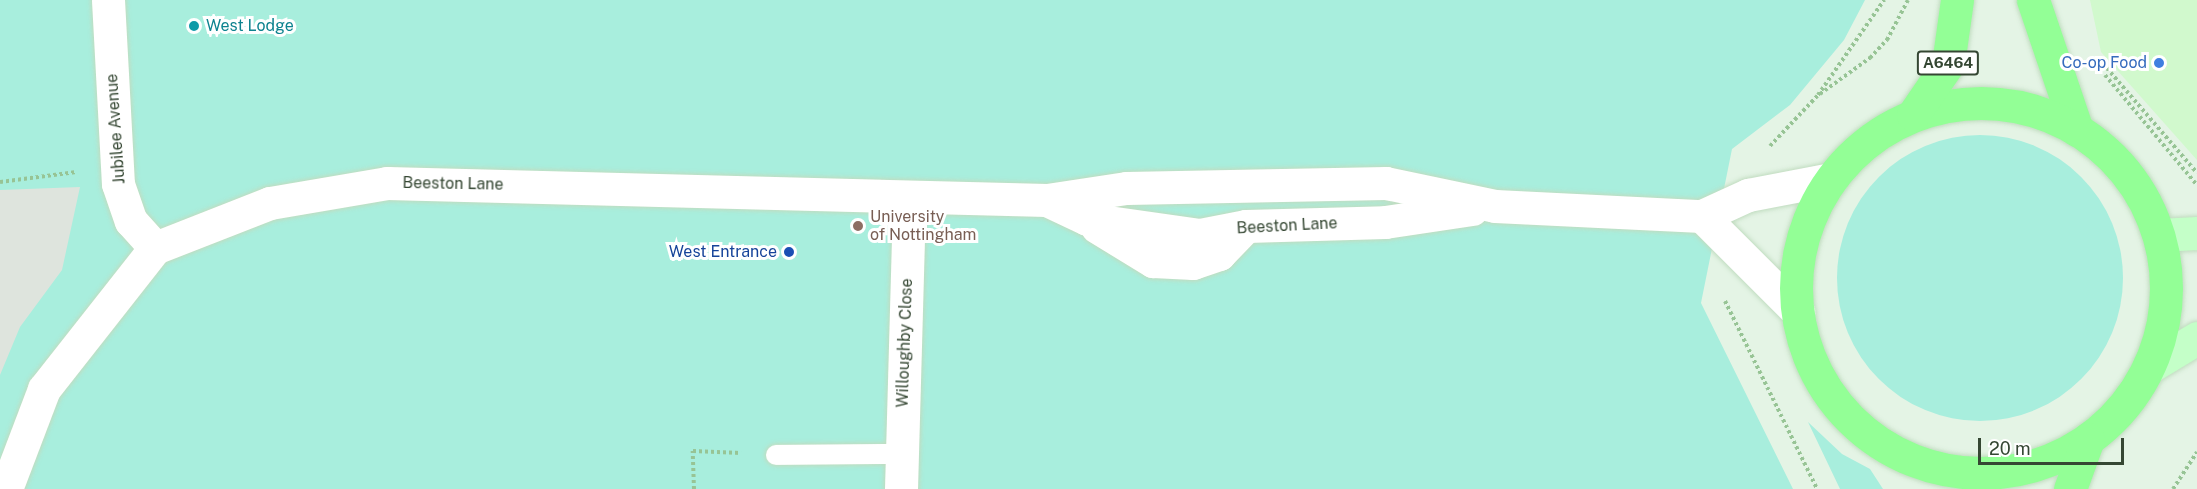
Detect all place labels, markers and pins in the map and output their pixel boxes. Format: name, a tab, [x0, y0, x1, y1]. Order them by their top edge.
place label: West Lodge	[206, 16, 294, 36]
marker: West Lodge	[187, 19, 201, 33]
place label: Co-op Food	[2061, 53, 2147, 73]
marker: Co-op Food	[2152, 56, 2166, 70]
place label: University of Nottingham	[870, 207, 976, 245]
marker: University of Nottingham	[851, 219, 865, 233]
place label: West Entrance	[669, 242, 777, 262]
marker: West Entrance	[782, 245, 796, 259]

